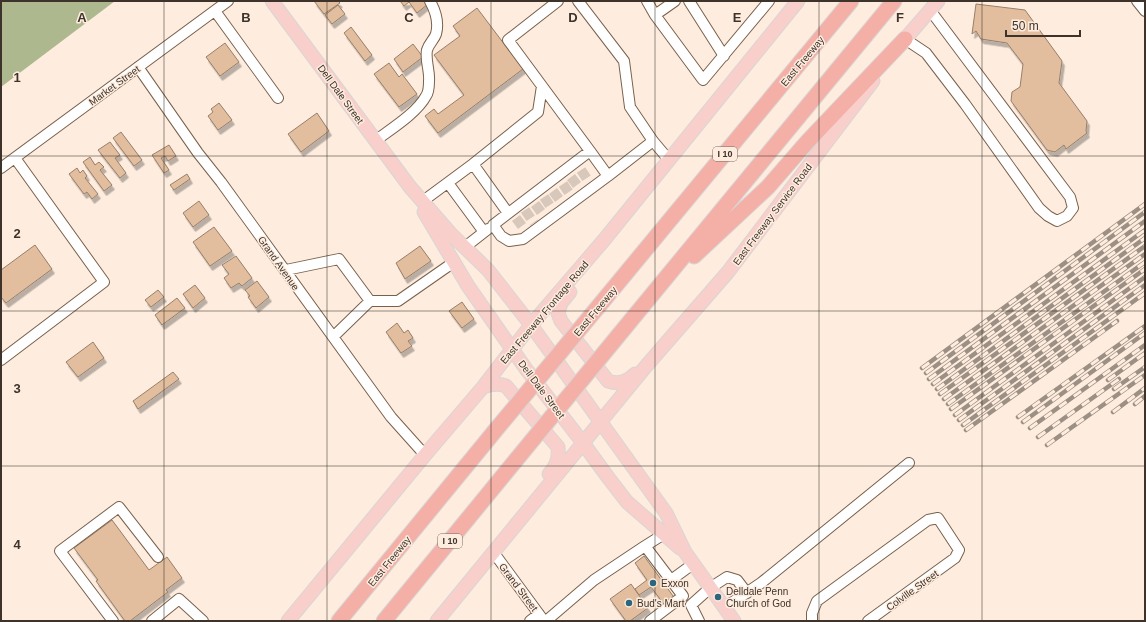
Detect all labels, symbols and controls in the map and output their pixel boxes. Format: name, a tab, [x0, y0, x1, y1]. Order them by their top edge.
text: A	[77, 10, 87, 25]
text: B	[241, 10, 251, 25]
text: C	[404, 10, 414, 25]
text: D	[568, 10, 578, 25]
text: E	[733, 10, 742, 25]
text: F	[896, 10, 904, 25]
scale bar	[1006, 12, 1080, 38]
text: 50 m	[1012, 19, 1039, 33]
street label: East Freeway	[779, 34, 826, 88]
street label: Market Street	[87, 63, 142, 107]
street label: Dell Dale Street	[316, 63, 366, 126]
text: 1	[13, 70, 21, 85]
road number: I 10	[713, 147, 737, 161]
street label: East Freeway Service Road	[731, 161, 814, 267]
text: 2	[13, 226, 21, 241]
street label: Grand Avenue	[256, 234, 302, 293]
street label: East Freeway Frontage Road	[498, 259, 591, 366]
street label: East Freeway	[572, 284, 619, 338]
street label: Dell Dale Street	[516, 358, 567, 421]
text: 3	[13, 381, 21, 396]
street label: East Freeway	[366, 534, 413, 589]
road number: I 10	[438, 534, 462, 548]
text: 4	[13, 537, 21, 552]
street label: Grand Street	[497, 561, 540, 614]
street label: Colville Street	[884, 568, 941, 613]
marker: Exxon	[648, 578, 658, 588]
place label: Exxon	[661, 578, 689, 589]
place label: Delldale Penn Church of God	[726, 586, 791, 609]
marker: Delldale Penn Church of God	[713, 592, 723, 602]
marker: Bud's Mart	[624, 598, 634, 608]
place label: Bud's Mart	[637, 598, 685, 609]

